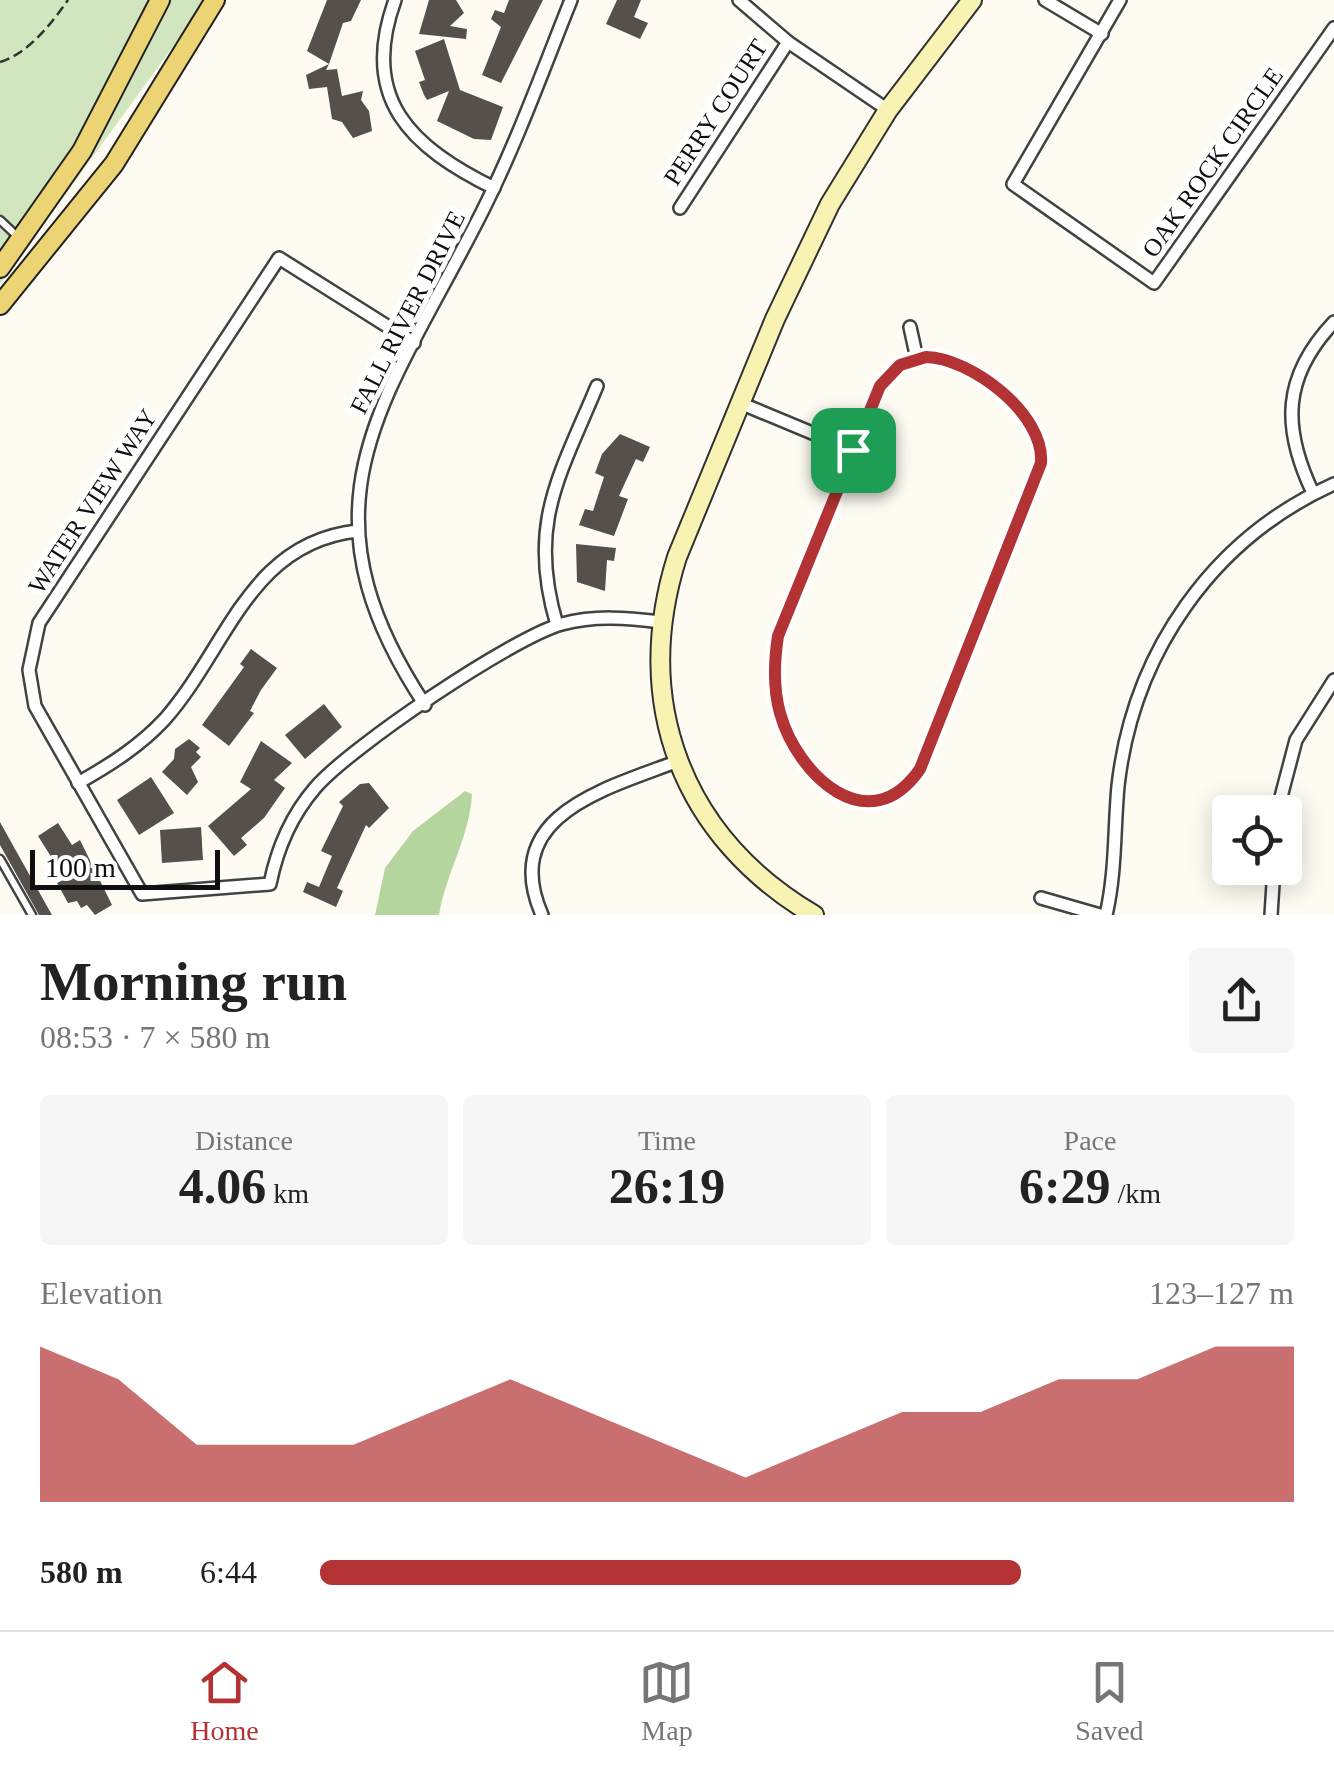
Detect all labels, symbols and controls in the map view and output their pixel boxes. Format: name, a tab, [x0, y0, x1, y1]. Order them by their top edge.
street label: PERRY COURT	[658, 35, 772, 190]
street label: OAK ROCK CIRCLE	[1137, 62, 1288, 262]
street label: FALL RIVER DRIVE	[345, 206, 470, 418]
street label: WATER VIEW WAY	[23, 404, 162, 599]
pin	[811, 408, 896, 493]
icon: arrive	[826, 423, 881, 478]
map controls	[1212, 795, 1302, 885]
button: locate	[1212, 795, 1302, 885]
scale bar	[30, 845, 220, 890]
text: 100 m	[45, 852, 116, 883]
button: share	[1189, 948, 1294, 1053]
text: Morning run	[40, 951, 347, 1012]
text: 08:53 · 7 × 580 m	[40, 1019, 270, 1055]
text: Distance	[195, 1125, 293, 1156]
text: Time	[638, 1125, 696, 1156]
text: Pace	[1064, 1125, 1116, 1156]
text: 4.06	[179, 1158, 266, 1214]
text: 26:19	[609, 1158, 725, 1214]
text: 6:29	[1019, 1158, 1111, 1214]
text: km	[266, 1178, 309, 1209]
text: /km	[1111, 1178, 1161, 1209]
text: Elevation	[40, 1275, 163, 1311]
text: 123–127 m	[1149, 1275, 1294, 1311]
text: 580 m	[40, 1554, 123, 1590]
text: 6:44	[200, 1554, 257, 1590]
tab: Home	[190, 1655, 259, 1747]
tab: Map	[639, 1655, 694, 1747]
tab: Saved	[1075, 1655, 1144, 1747]

